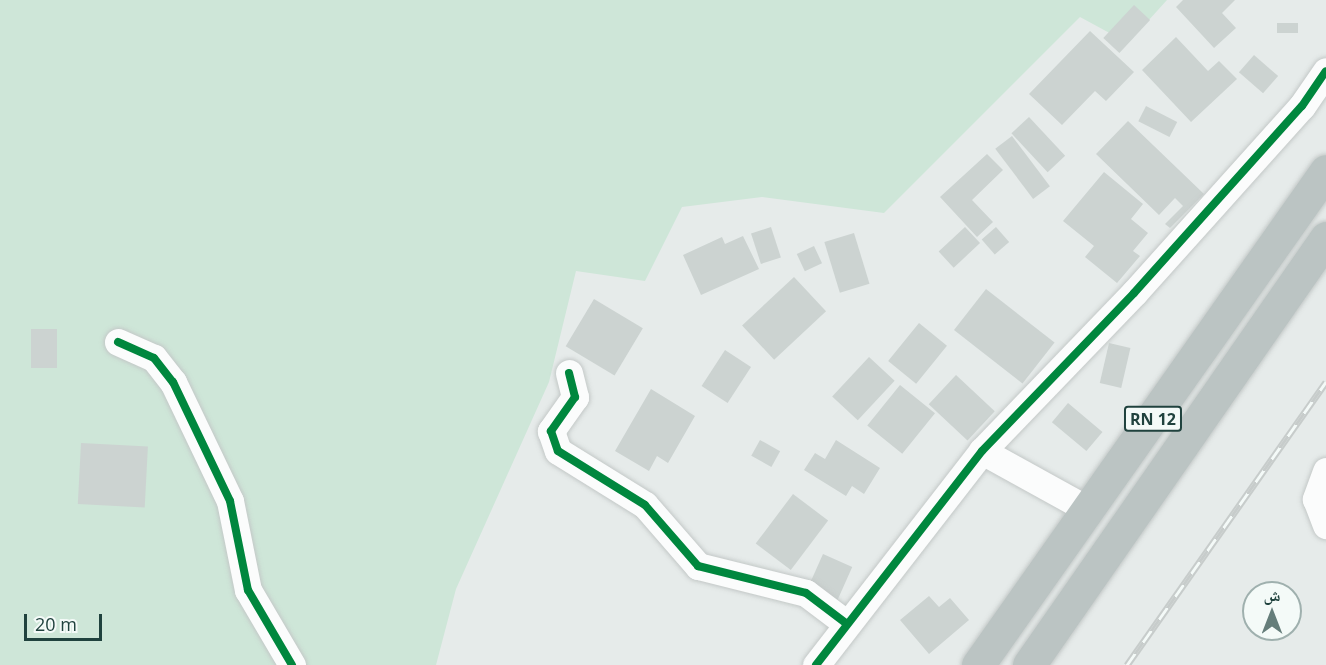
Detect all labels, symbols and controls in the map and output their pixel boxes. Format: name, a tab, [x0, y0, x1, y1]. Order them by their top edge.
road number: RN 12	[1123, 406, 1183, 432]
north arrow	[1242, 581, 1302, 641]
text: ش	[1264, 584, 1280, 606]
scale bar	[27, 602, 105, 640]
text: 20 m	[35, 612, 77, 636]

